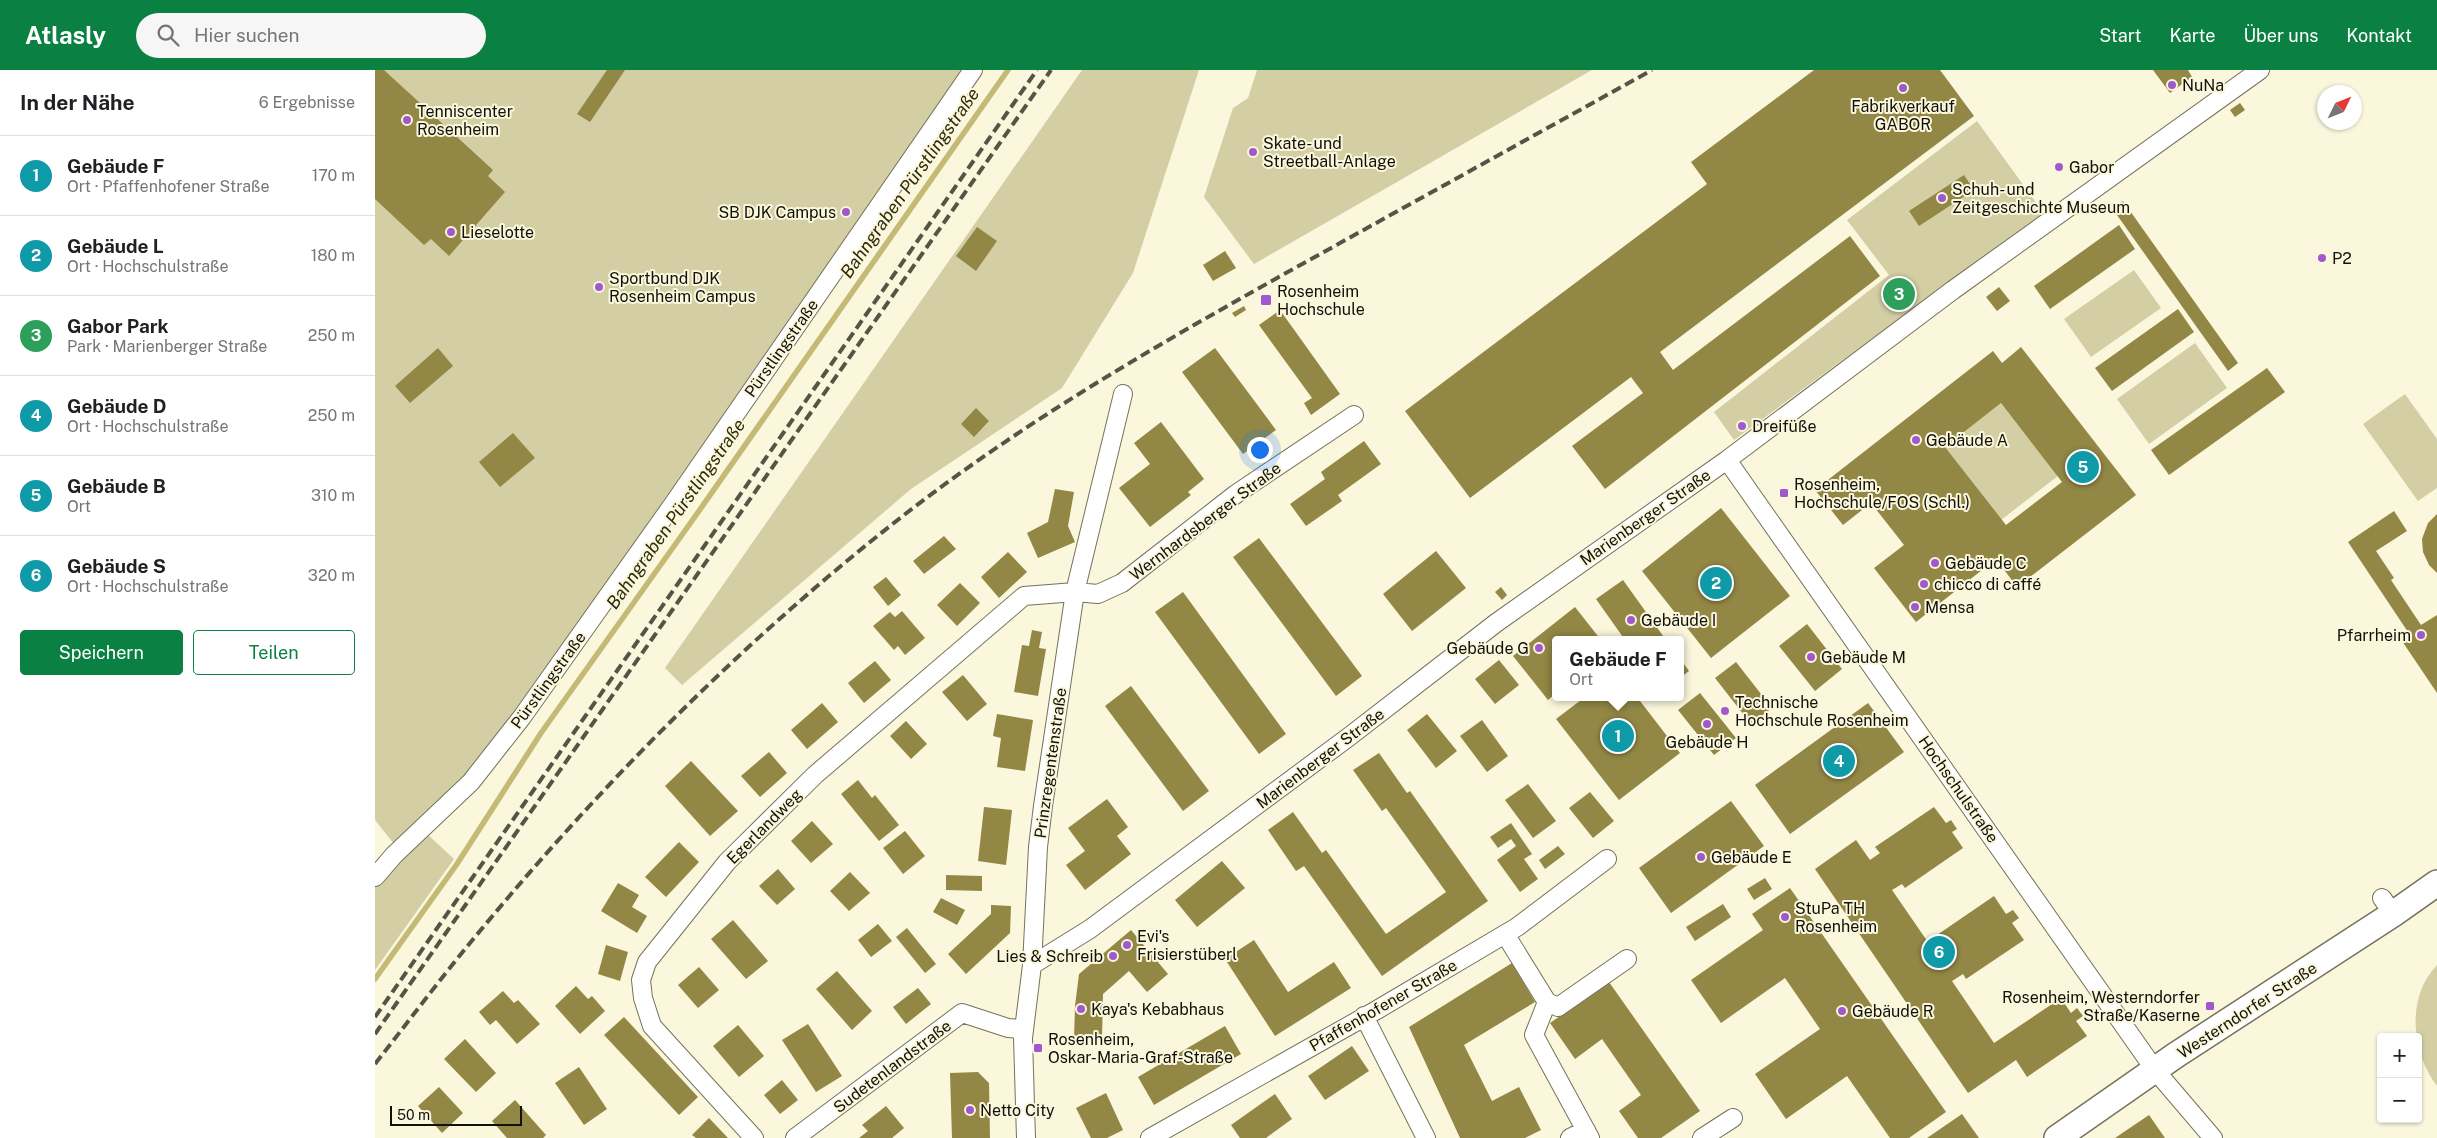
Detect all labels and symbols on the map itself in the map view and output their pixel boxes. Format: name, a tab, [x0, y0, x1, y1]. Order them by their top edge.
place label: NuNa	[2182, 76, 2224, 95]
marker: NuNa	[2166, 79, 2178, 91]
marker: Fabrikverkauf GABOR	[1897, 82, 1909, 94]
water label: Bahngraben Pürstlingstraße	[836, 83, 983, 282]
north arrow	[2317, 85, 2362, 130]
place label: Fabrikverkauf GABOR	[1851, 97, 1955, 134]
place label: Tenniscenter Rosenheim	[417, 102, 513, 139]
marker: Tenniscenter Rosenheim	[401, 114, 413, 126]
place label: Skate- und Streetball-Anlage	[1263, 134, 1396, 171]
marker: Skate- und Streetball-Anlage	[1247, 146, 1259, 158]
place label: Gabor	[2069, 158, 2114, 177]
marker: Gabor	[2053, 161, 2065, 173]
place label: Schuh- und Zeitgeschichte Museum	[1952, 180, 2130, 217]
marker: Schuh- und Zeitgeschichte Museum	[1936, 192, 1948, 204]
place label: SB DJK Campus	[718, 203, 836, 222]
marker: SB DJK Campus	[840, 206, 852, 218]
place label: Lieselotte	[461, 223, 534, 242]
marker: Lieselotte	[445, 226, 457, 238]
place label: P2	[2332, 249, 2352, 268]
marker: P2	[2316, 252, 2328, 264]
place label: Sportbund DJK Rosenheim Campus	[609, 269, 756, 306]
pin: 3	[1883, 275, 1915, 313]
marker: Sportbund DJK Rosenheim Campus	[593, 281, 605, 293]
place label: Rosenheim Hochschule	[1277, 282, 1365, 319]
marker: Rosenheim Hochschule	[1259, 293, 1273, 307]
street label: Pürstlingstraße	[741, 296, 822, 401]
water label: Bahngraben Pürstlingstraße	[602, 414, 749, 613]
place label: Dreifüße	[1752, 417, 1816, 436]
marker: Dreifüße	[1736, 420, 1748, 432]
place label: Gebäude A	[1926, 431, 2008, 450]
marker: Gebäude A	[1910, 434, 1922, 446]
your location	[1247, 437, 1273, 463]
pin: 5	[2067, 448, 2099, 486]
street label: Wernhardsberger Straße	[1126, 458, 1285, 584]
street label: Marienberger Straße	[1576, 465, 1714, 570]
place label: Rosenheim, Hochschule/FOS (Schl.)	[1794, 475, 1970, 512]
marker: Rosenheim, Hochschule/FOS (Schl.)	[1778, 487, 1790, 499]
place label: Gebäude C	[1945, 554, 2027, 573]
marker: Gebäude C	[1929, 557, 1941, 569]
pin: 2	[1700, 564, 1732, 602]
place label: chicco di caffé	[1934, 575, 2041, 594]
marker: chicco di caffé	[1918, 578, 1930, 590]
place label: Mensa	[1925, 598, 1974, 617]
marker: Mensa	[1909, 601, 1921, 613]
place label: Gebäude I	[1641, 611, 1716, 630]
marker: Gebäude I	[1625, 614, 1637, 626]
place label: Pfarrheim	[2337, 626, 2411, 645]
street label: Pürstlingstraße	[507, 628, 590, 732]
marker: Pfarrheim	[2415, 629, 2427, 641]
place label: Gebäude G	[1447, 639, 1529, 658]
marker: Gebäude G	[1533, 642, 1545, 654]
place label: Gebäude M	[1821, 648, 1906, 667]
marker: Gebäude M	[1805, 651, 1817, 663]
street label: Prinzregentenstraße	[1031, 687, 1070, 840]
place label: Technische Hochschule Rosenheim	[1735, 693, 1909, 730]
street label: Marienberger Straße	[1253, 704, 1388, 813]
marker: Technische Hochschule Rosenheim	[1719, 705, 1731, 717]
pin: 1	[1602, 717, 1634, 755]
marker: Gebäude H	[1701, 718, 1713, 730]
street label: Hochschulstraße	[1915, 732, 2003, 846]
place label: Gebäude H	[1665, 733, 1749, 752]
pin: 4	[1823, 742, 1855, 780]
street label: Egerlandweg	[723, 785, 806, 868]
place label: Gebäude E	[1711, 848, 1792, 867]
marker: Gebäude E	[1695, 851, 1707, 863]
place label: StuPa TH Rosenheim	[1795, 899, 1877, 936]
marker: StuPa TH Rosenheim	[1779, 911, 1791, 923]
place label: Evi's Frisierstüberl	[1137, 927, 1237, 964]
pin: 6	[1923, 933, 1955, 971]
marker: Evi's Frisierstüberl	[1121, 939, 1133, 951]
place label: Lies & Schreib	[996, 947, 1103, 966]
marker: Lies & Schreib	[1107, 950, 1119, 962]
street label: Pfaffenhofener Straße	[1306, 955, 1460, 1055]
street label: Westerndorfer Straße	[2174, 958, 2321, 1063]
place label: Rosenheim, Westerndorfer Straße/Kaserne	[2002, 988, 2200, 1025]
place label: Kaya's Kebabhaus	[1091, 1000, 1224, 1019]
marker: Rosenheim, Westerndorfer Straße/Kaserne	[2204, 1000, 2216, 1012]
place label: Gebäude R	[1852, 1002, 1934, 1021]
marker: Kaya's Kebabhaus	[1075, 1003, 1087, 1015]
marker: Gebäude R	[1836, 1005, 1848, 1017]
street label: Sudetenlandstraße	[830, 1016, 955, 1117]
place label: Rosenheim, Oskar-Maria-Graf-Straße	[1048, 1030, 1233, 1067]
marker: Rosenheim, Oskar-Maria-Graf-Straße	[1032, 1042, 1044, 1054]
place label: Netto City	[980, 1101, 1055, 1120]
scale bar	[390, 1103, 523, 1126]
marker: Netto City	[964, 1104, 976, 1116]

